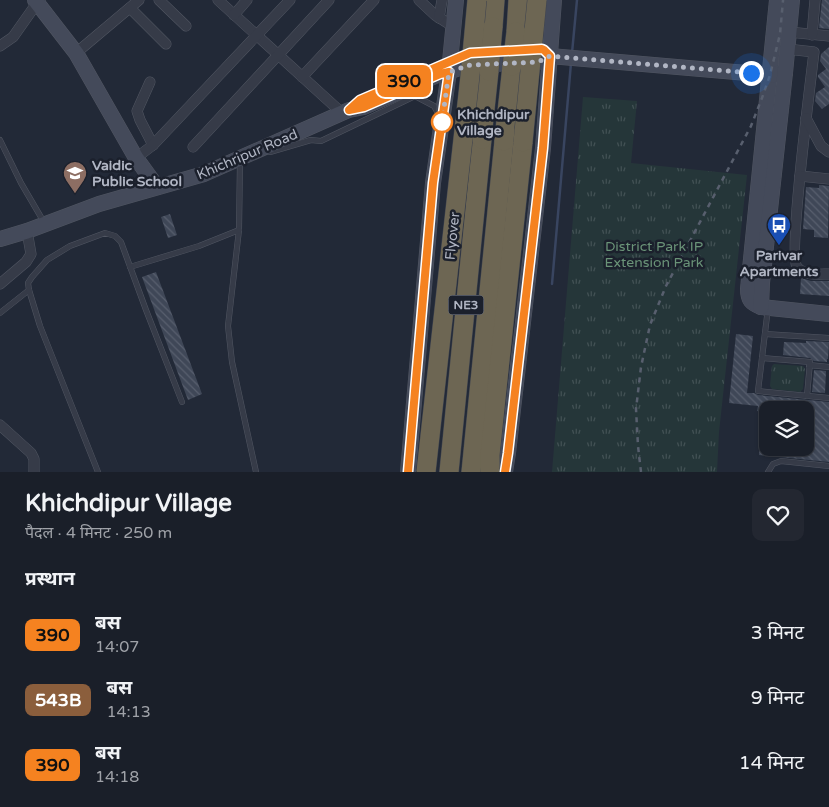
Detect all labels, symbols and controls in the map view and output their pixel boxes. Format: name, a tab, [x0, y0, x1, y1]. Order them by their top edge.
your location	[739, 61, 764, 86]
line badge: 390	[375, 65, 433, 97]
text: 390	[387, 70, 421, 92]
place label: Khichdipur Village	[457, 106, 530, 139]
marker: Khichdipur Village	[431, 111, 453, 133]
street label: Khichripur Road	[194, 126, 300, 183]
place label: Vaidic Public School	[92, 157, 182, 190]
school or university icon: Vaidic Public School	[62, 160, 88, 194]
street label: Flyover	[442, 210, 464, 261]
bus stop icon: Parivar Apartments	[766, 212, 792, 246]
park label: District Park IP Extension Park	[605, 238, 704, 271]
place label: Parivar Apartments	[740, 247, 819, 280]
road number: NE3	[448, 296, 484, 314]
map controls	[759, 401, 814, 456]
button: layers	[759, 401, 814, 456]
text: Khichdipur Village	[25, 489, 232, 518]
button: heart	[752, 489, 804, 541]
text: पैदल · 4 मिनट · 250 m	[25, 523, 172, 543]
text: प्रस्थान	[25, 568, 75, 590]
text: बस	[95, 612, 121, 634]
text: 3 मिनट	[751, 622, 804, 644]
text: 390	[36, 624, 69, 646]
text: 14:07	[95, 637, 139, 657]
text: बस	[106, 677, 132, 699]
text: 9 मिनट	[751, 687, 804, 709]
text: 543B	[35, 689, 81, 711]
text: 14:13	[106, 702, 151, 722]
text: बस	[95, 742, 121, 764]
text: 14 मिनट	[739, 752, 804, 774]
text: 390	[36, 754, 69, 776]
text: 14:18	[95, 767, 139, 787]

